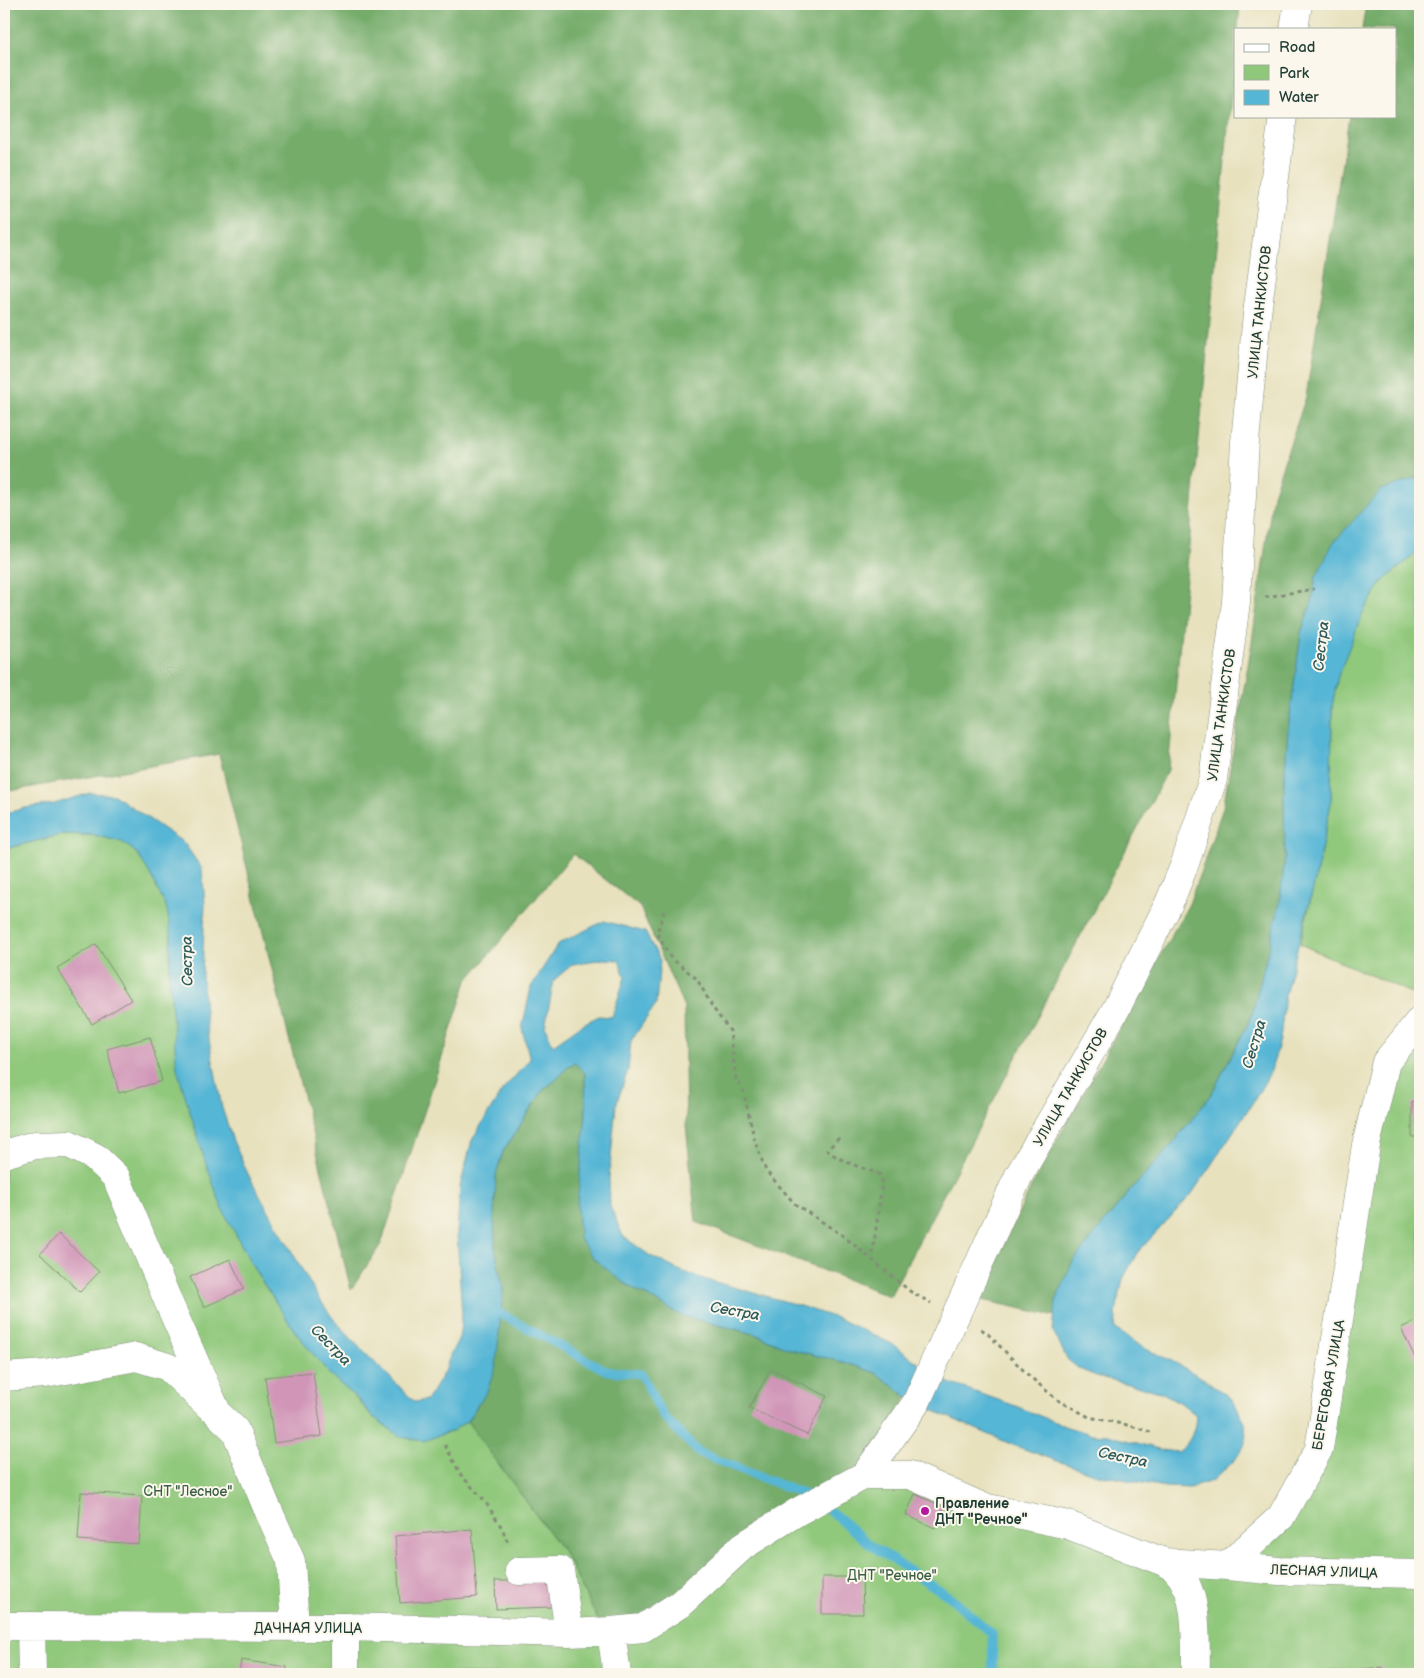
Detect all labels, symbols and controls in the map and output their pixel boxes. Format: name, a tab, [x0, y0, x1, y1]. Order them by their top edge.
legend	[1234, 28, 1396, 118]
text: Road	[1279, 38, 1315, 57]
text: Park	[1279, 64, 1310, 83]
text: Water	[1279, 88, 1319, 107]
street label: УЛИЦА ТАНКИСТОВ	[1244, 245, 1275, 379]
water label: Сестра	[1309, 620, 1334, 672]
street label: УЛИЦА ТАНКИСТОВ	[1204, 648, 1239, 782]
water label: Сестра	[178, 936, 197, 986]
water label: Сестра	[1238, 1017, 1271, 1071]
street label: УЛИЦА ТАНКИСТОВ	[1030, 1025, 1111, 1149]
water label: Сестра	[709, 1298, 761, 1325]
street label: БЕРЕГОВАЯ УЛИЦА	[1309, 1318, 1348, 1452]
water label: Сестра	[306, 1321, 355, 1370]
water label: Сестра	[1096, 1443, 1150, 1472]
park label: СНТ "Лесное"	[144, 1483, 232, 1500]
place label: Правление ДНТ "Речное"	[935, 1495, 1028, 1528]
marker: Правление ДНТ "Речное"	[919, 1505, 931, 1517]
street label: ЛЕСНАЯ УЛИЦА	[1269, 1561, 1379, 1582]
park label: ДНТ "Речное"	[847, 1567, 937, 1584]
street label: ДАЧНАЯ УЛИЦА	[254, 1620, 362, 1637]

